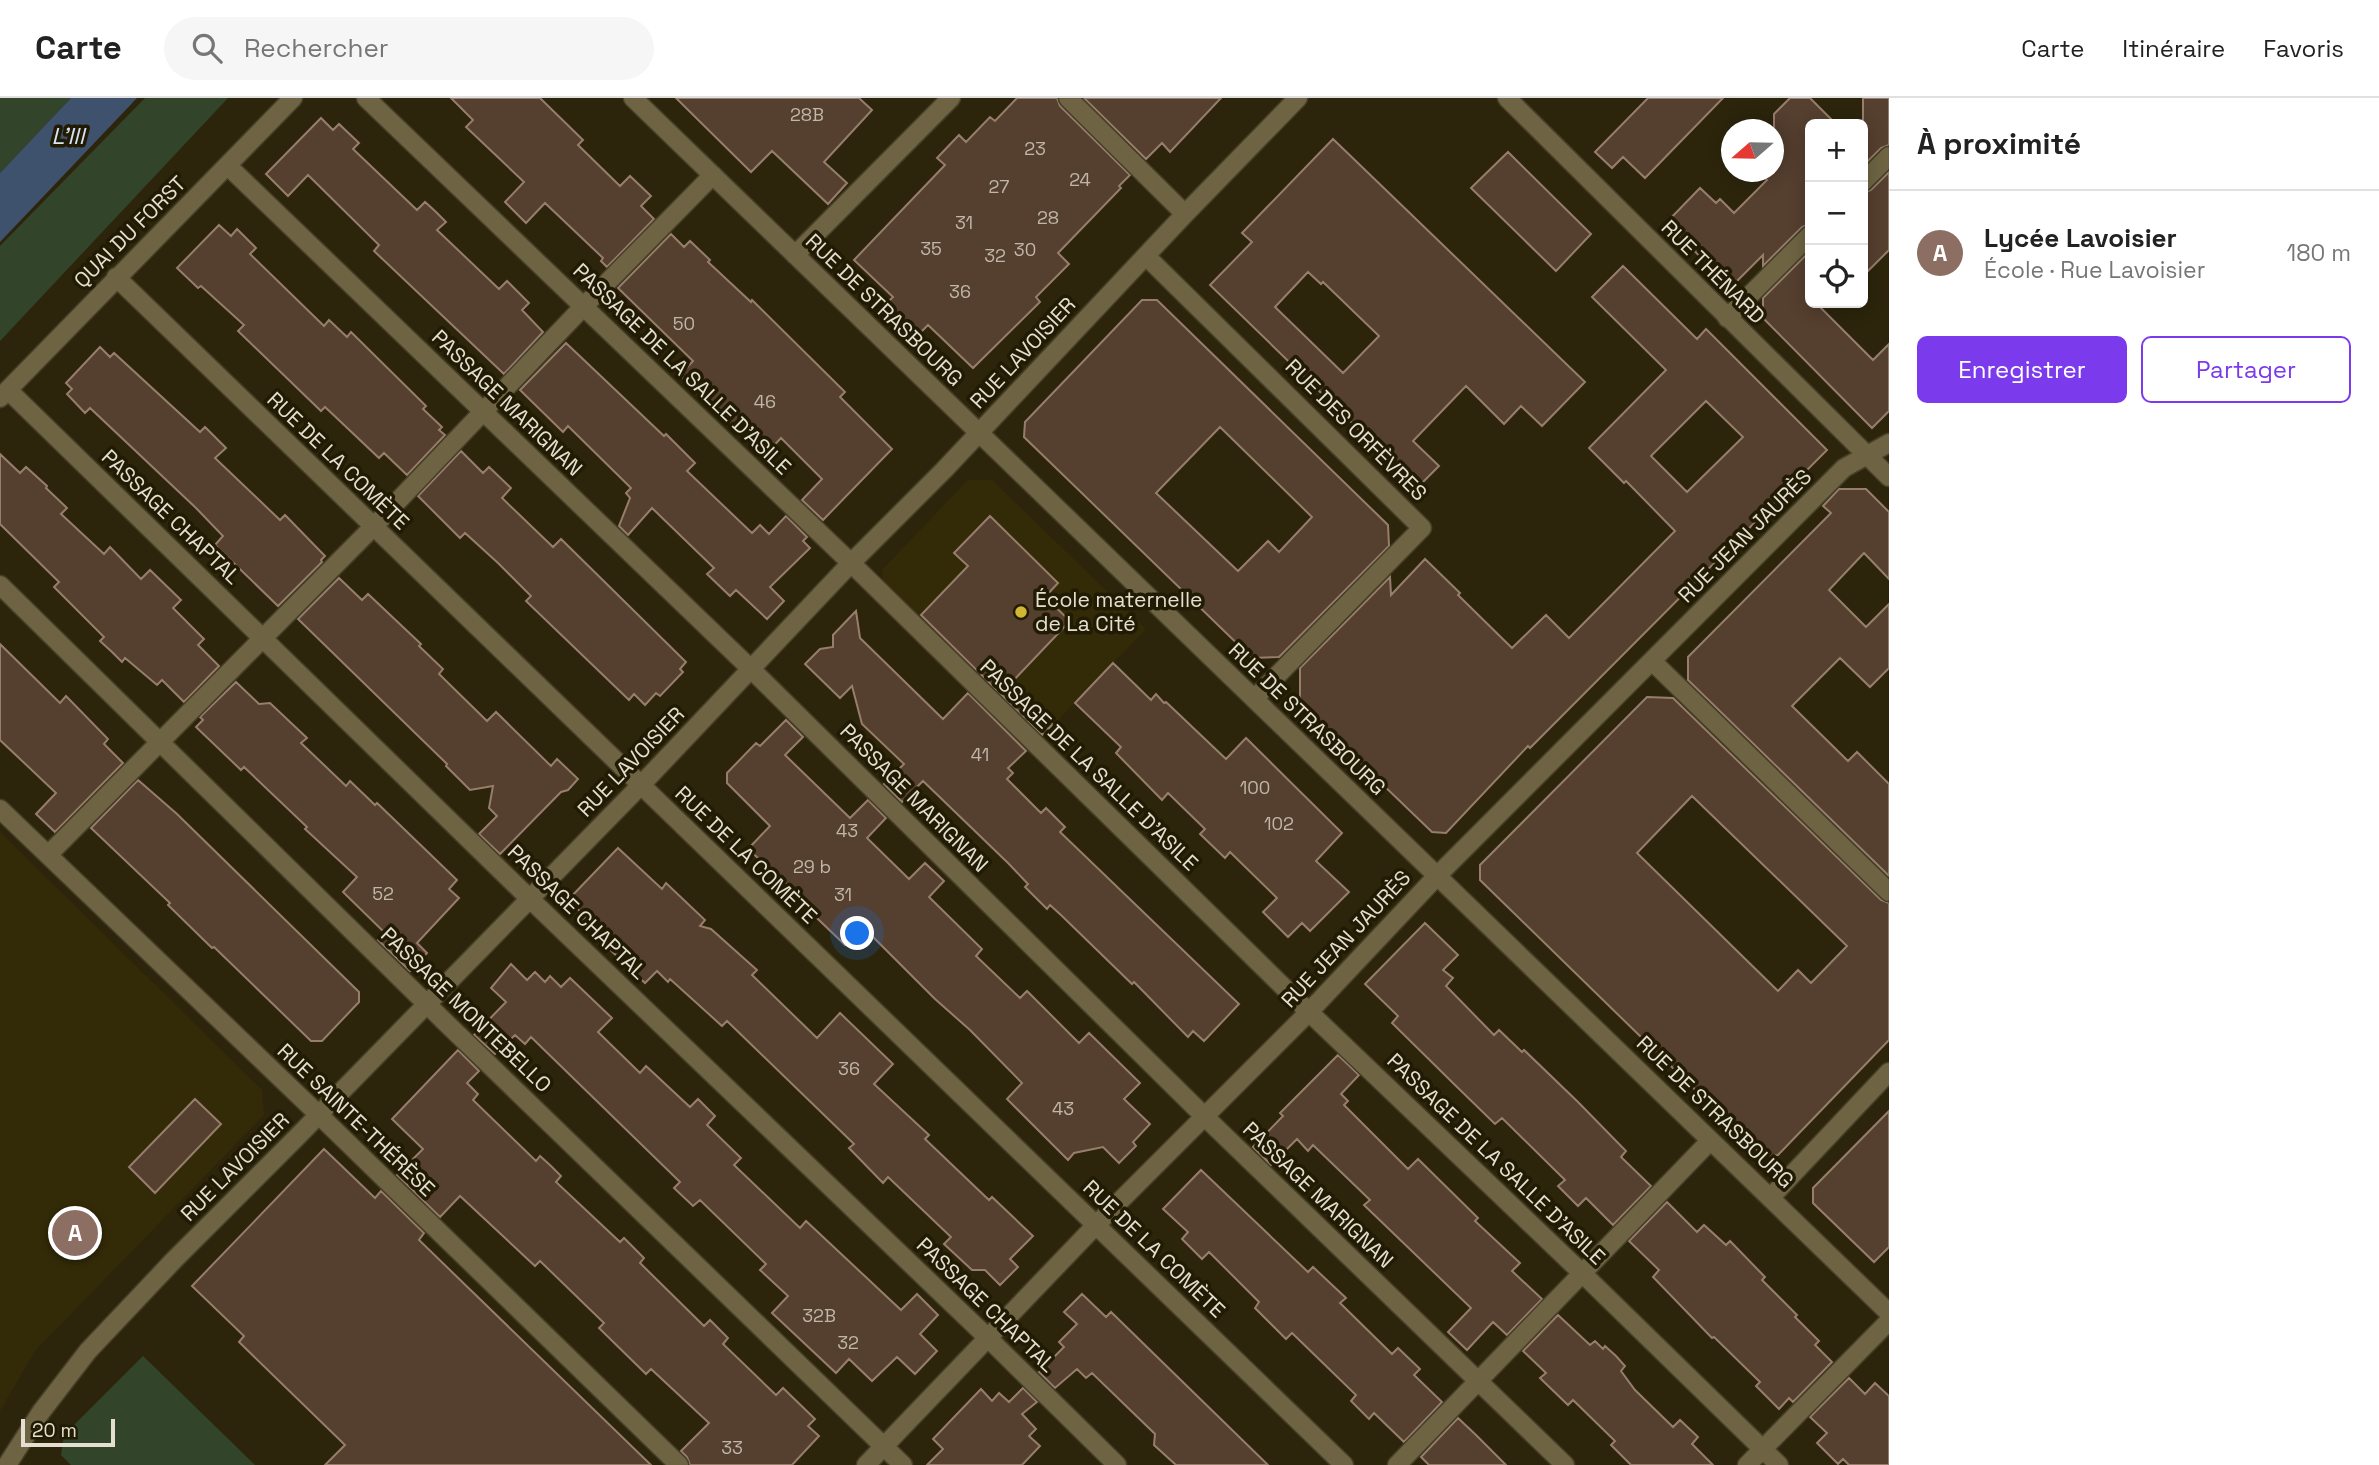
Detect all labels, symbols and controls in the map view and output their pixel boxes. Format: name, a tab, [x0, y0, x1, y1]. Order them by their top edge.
search box	[164, 17, 654, 80]
text: Carte	[35, 27, 122, 69]
icon: search	[188, 29, 226, 67]
text: Rechercher	[244, 31, 389, 65]
text: Carte	[2021, 33, 2084, 64]
text: Itinéraire	[2122, 33, 2225, 64]
text: Favoris	[2263, 33, 2344, 64]
house number: 28B	[790, 103, 824, 126]
north arrow	[1721, 119, 1784, 182]
map controls	[1805, 119, 1868, 308]
button: +	[1805, 119, 1868, 182]
water label: L'Ill	[52, 121, 87, 151]
text: À proximité	[1917, 124, 2081, 163]
house number: 23	[1024, 137, 1046, 160]
house number: 24	[1069, 168, 1091, 191]
street label: QUAI DU FORST	[68, 170, 191, 293]
house number: 27	[989, 175, 1009, 198]
button: −	[1805, 182, 1868, 245]
house number: 28	[1037, 206, 1059, 229]
house number: 31	[955, 211, 973, 234]
street label: RUE THÉNARD	[1656, 214, 1771, 329]
text: Lycée Lavoisier	[1984, 221, 2177, 255]
street label: RUE DE STRASBOURG	[800, 228, 969, 392]
house number: 35	[920, 237, 942, 260]
house number: 30	[1014, 238, 1036, 261]
text: A	[1933, 238, 1947, 268]
text: 180 m	[2287, 238, 2351, 268]
house number: 32	[984, 244, 1006, 267]
button: locate	[1805, 245, 1868, 308]
text: École · Rue Lavoisier	[1984, 255, 2205, 285]
street label: PASSAGE DE LA SALLE D'ASILE	[568, 257, 797, 480]
house number: 36	[949, 280, 971, 303]
street label: RUE LAVOISIER	[964, 291, 1081, 414]
house number: 50	[673, 312, 695, 335]
street label: PASSAGE MARIGNAN	[426, 324, 588, 482]
button: Enregistrer	[1917, 336, 2127, 403]
button: Partager	[2141, 336, 2351, 403]
street label: RUE DES ORFÈVRES	[1280, 353, 1433, 506]
street label: RUE DE LA COMÈTE	[262, 386, 415, 535]
house number: 46	[754, 390, 776, 413]
street label: PASSAGE CHAPTAL	[96, 443, 247, 590]
street label: RUE JEAN JAURÈS	[1672, 463, 1817, 608]
place label: École maternelle de La Cité	[1035, 586, 1202, 637]
marker: École maternelle de La Cité	[1013, 604, 1029, 620]
street label: RUE DE STRASBOURG	[1223, 637, 1392, 801]
street label: PASSAGE DE LA SALLE D'ASILE	[975, 653, 1204, 876]
street label: RUE LAVOISIER	[571, 701, 690, 822]
street label: PASSAGE MARIGNAN	[834, 718, 994, 878]
house number: 41	[971, 743, 989, 766]
house number: 100	[1240, 776, 1270, 799]
street label: RUE DE LA COMÈTE	[670, 780, 823, 929]
house number: 102	[1264, 812, 1294, 835]
house number: 43	[836, 819, 858, 842]
street label: PASSAGE CHAPTAL	[502, 838, 653, 985]
house number: 29 b	[793, 855, 831, 878]
street label: RUE JEAN JAURÈS	[1275, 864, 1416, 1013]
house number: 52	[372, 882, 394, 905]
house number: 31	[834, 883, 852, 906]
your location	[840, 916, 874, 950]
street label: PASSAGE MONTEBELLO	[375, 921, 557, 1098]
street label: RUE DE STRASBOURG	[1631, 1030, 1800, 1194]
street label: RUE SAINTE-THÉRÈSE	[272, 1037, 441, 1202]
street label: PASSAGE DE LA SALLE D'ASILE	[1382, 1047, 1611, 1270]
house number: 36	[838, 1057, 860, 1080]
house number: 43	[1052, 1097, 1074, 1120]
street label: RUE LAVOISIER	[175, 1107, 295, 1227]
street label: PASSAGE MARIGNAN	[1237, 1116, 1399, 1274]
street label: RUE DE LA COMÈTE	[1078, 1174, 1231, 1323]
pin: A	[52, 1207, 98, 1259]
street label: PASSAGE CHAPTAL	[911, 1231, 1062, 1378]
house number: 32B	[802, 1304, 836, 1327]
house number: 32	[837, 1331, 859, 1354]
scale bar	[21, 1416, 116, 1448]
text: 20 m	[32, 1418, 77, 1443]
house number: 33	[721, 1436, 743, 1459]

